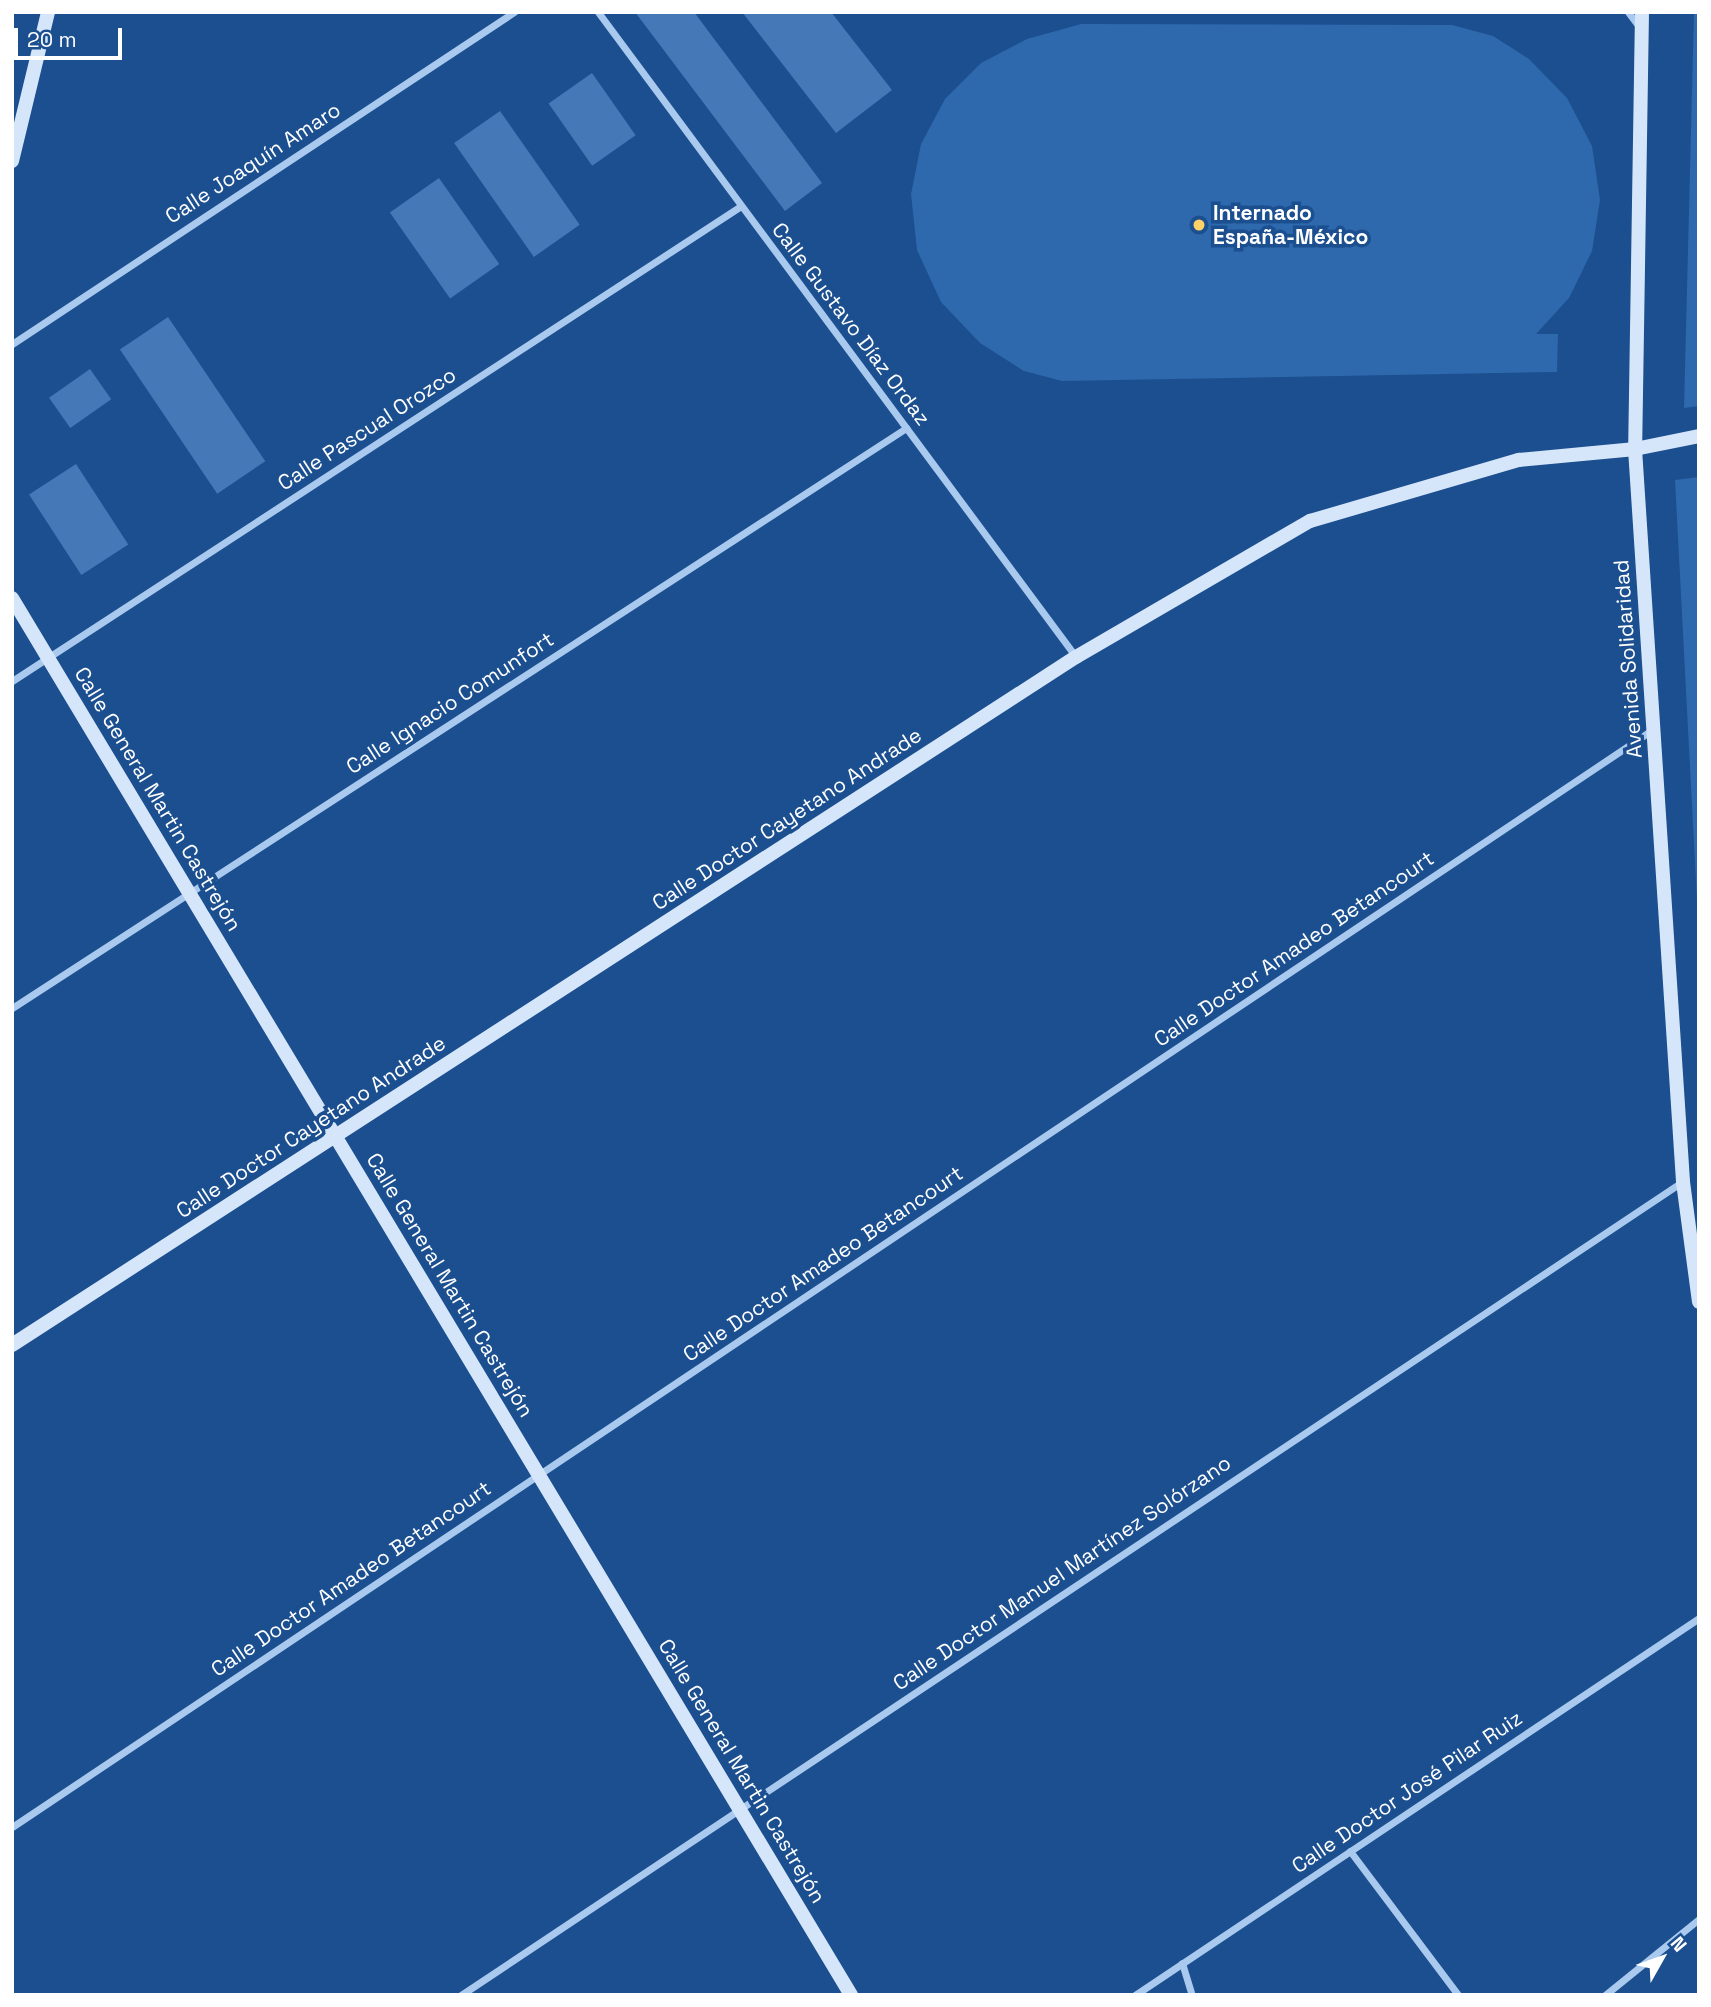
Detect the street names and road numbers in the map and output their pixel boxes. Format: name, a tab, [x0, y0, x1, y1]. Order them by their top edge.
street label: Calle Joaquín Amaro	[161, 97, 345, 229]
street label: Calle Gustavo Díaz Ordaz	[767, 218, 935, 430]
street label: Calle Pascual Orozco	[273, 362, 461, 496]
street label: Avenida Solidaridad	[1608, 559, 1648, 759]
street label: Calle Ignacio Comunfort	[342, 626, 558, 780]
street label: Calle General Martin Castrejón	[69, 662, 247, 936]
street label: Calle Doctor Cayetano Andrade	[647, 722, 927, 916]
street label: Calle Doctor Amadeo Betancourt	[1149, 846, 1439, 1052]
street label: Calle Doctor Cayetano Andrade	[171, 1030, 451, 1224]
street label: Calle General Martin Castrejón	[361, 1148, 539, 1422]
street label: Calle Doctor Amadeo Betancourt	[678, 1161, 968, 1367]
street label: Calle Doctor Manuel Martínez Solórzano	[888, 1450, 1236, 1696]
street label: Calle Doctor Amadeo Betancourt	[206, 1476, 496, 1682]
street label: Calle General Martin Castrejón	[653, 1634, 831, 1908]
street label: Calle Doctor José Pilar Ruiz	[1287, 1705, 1527, 1879]

